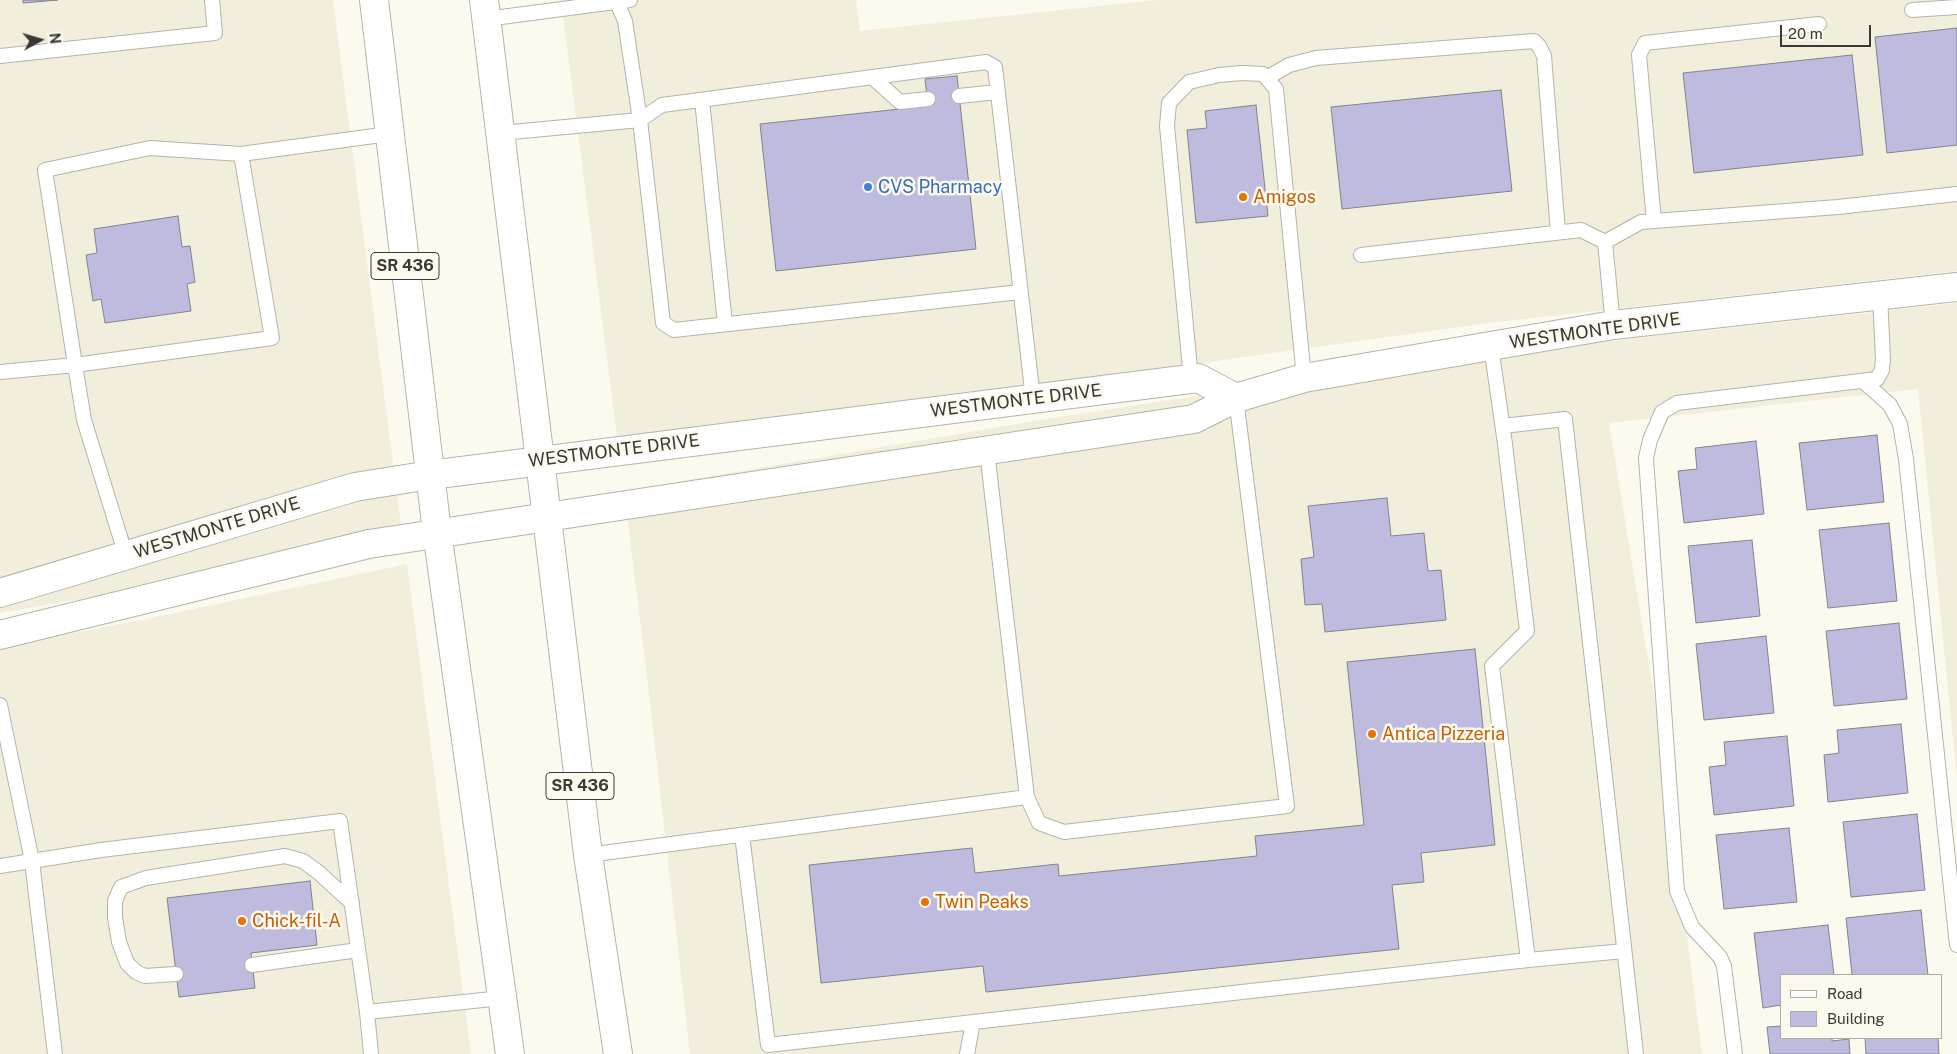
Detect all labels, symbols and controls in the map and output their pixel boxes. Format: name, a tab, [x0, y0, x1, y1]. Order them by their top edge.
north arrow	[15, 15, 65, 65]
scale bar	[1782, 15, 1873, 47]
text: 20 m	[1788, 25, 1823, 42]
text: N	[46, 32, 63, 45]
place label: CVS Pharmacy	[878, 176, 1002, 198]
marker: CVS Pharmacy	[862, 181, 874, 193]
place label: Amigos	[1253, 186, 1316, 208]
marker: Amigos	[1237, 191, 1249, 203]
road number: SR 436	[371, 252, 439, 280]
street label: WESTMONTE DRIVE	[1508, 308, 1682, 354]
street label: WESTMONTE DRIVE	[929, 380, 1103, 422]
street label: WESTMONTE DRIVE	[527, 430, 701, 472]
street label: WESTMONTE DRIVE	[131, 492, 303, 564]
place label: Antica Pizzeria	[1382, 723, 1505, 745]
marker: Antica Pizzeria	[1366, 728, 1378, 740]
road number: SR 436	[546, 772, 614, 799]
place label: Twin Peaks	[935, 891, 1029, 913]
marker: Twin Peaks	[919, 896, 931, 908]
place label: Chick-fil-A	[252, 910, 341, 932]
marker: Chick-fil-A	[236, 915, 248, 927]
legend	[1780, 974, 1942, 1039]
text: Road	[1827, 985, 1863, 1002]
text: Building	[1827, 1010, 1885, 1027]

